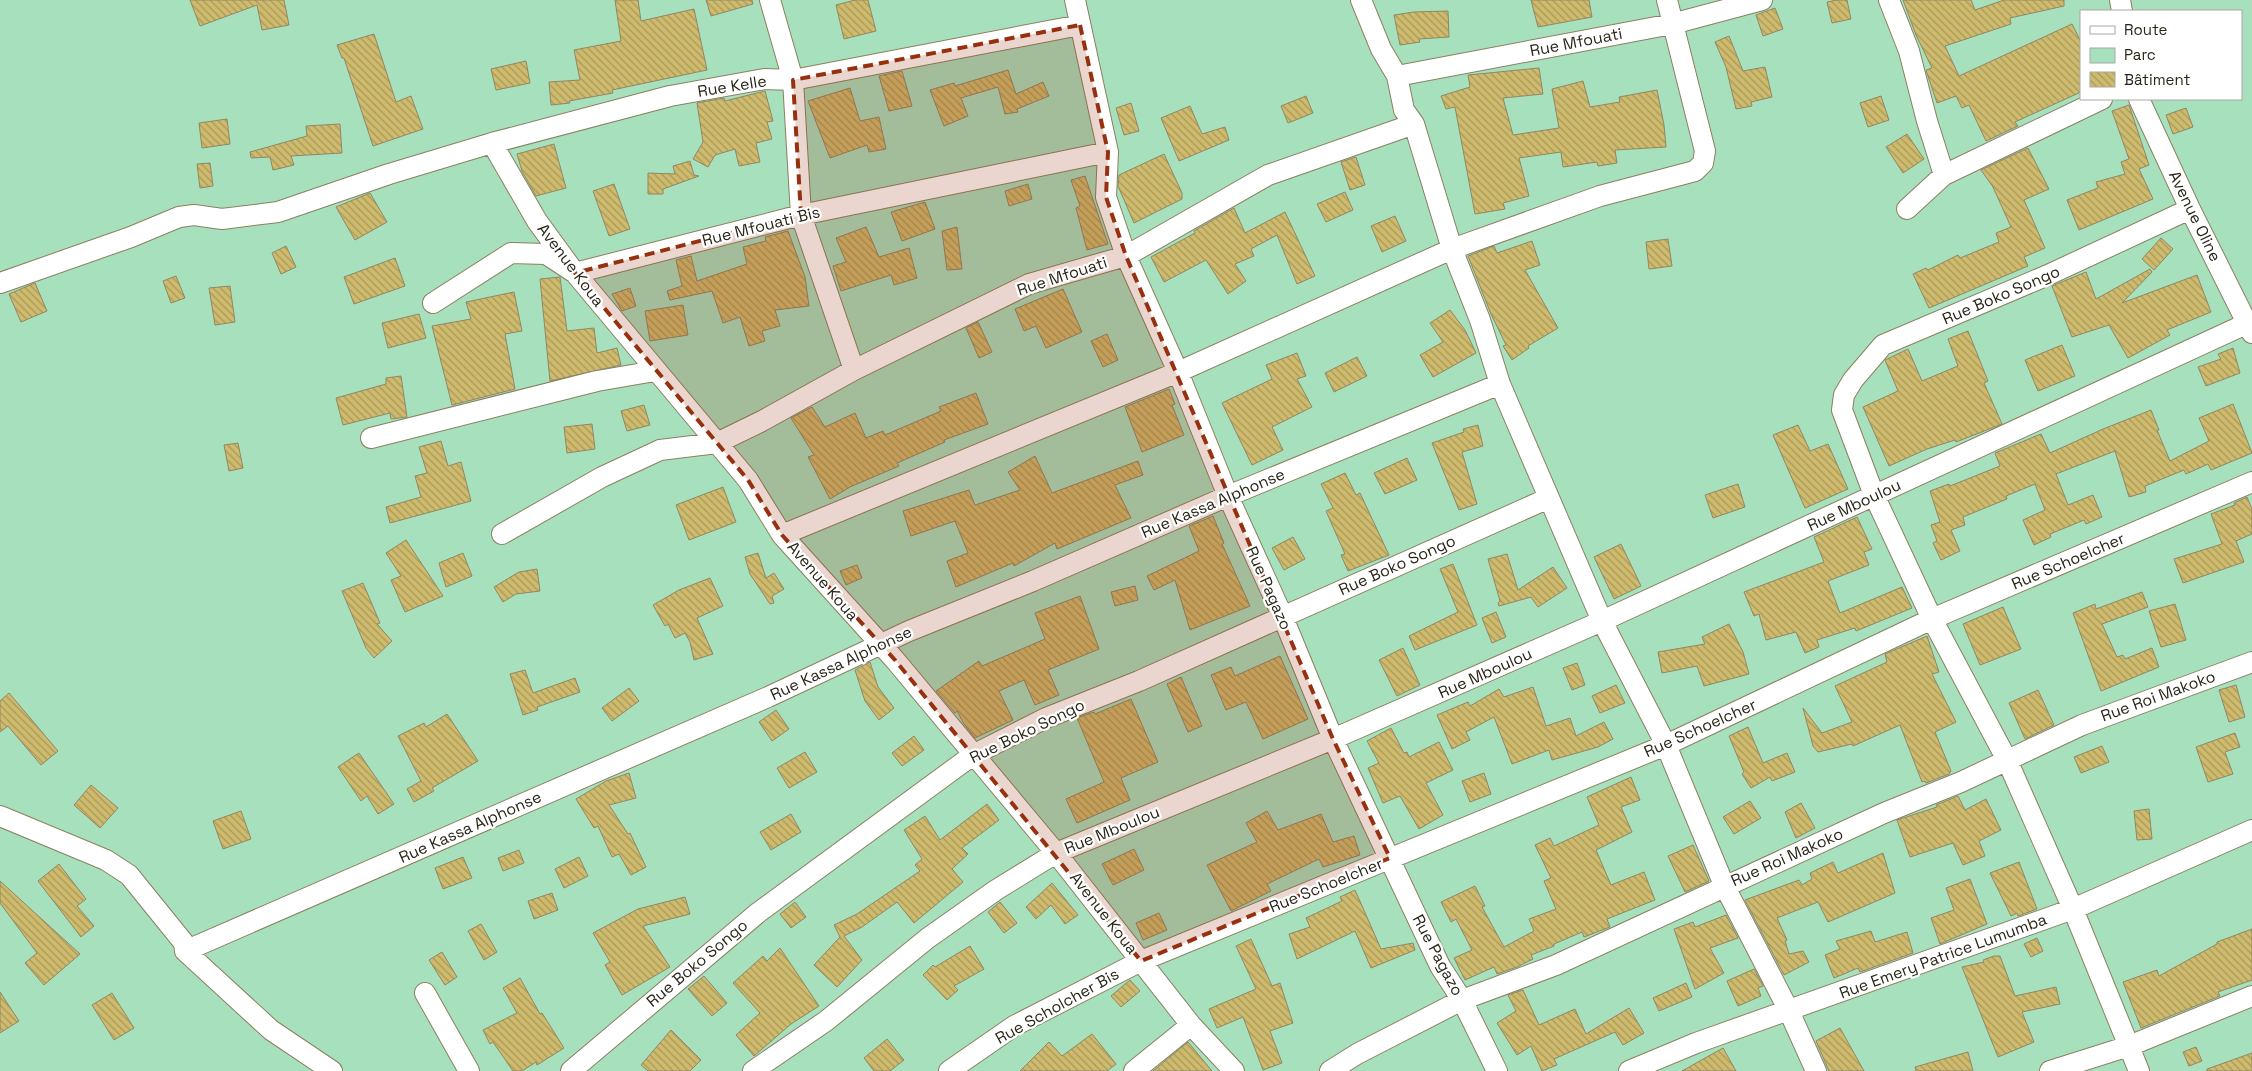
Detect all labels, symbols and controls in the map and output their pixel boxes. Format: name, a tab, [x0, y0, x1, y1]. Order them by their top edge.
legend	[2080, 10, 2242, 100]
text: Route	[2124, 20, 2168, 39]
street label: Rue Mfouati	[1528, 23, 1624, 61]
text: Parc	[2124, 45, 2156, 64]
street label: Rue Kelle	[696, 70, 768, 102]
text: Bâtiment	[2124, 70, 2190, 89]
street label: Avenue Oline	[2164, 167, 2226, 265]
street label: Rue Mfouati Bis	[700, 201, 822, 251]
street label: Avenue Koua	[533, 219, 609, 311]
street label: Rue Mfouati	[1014, 252, 1110, 300]
street label: Rue Boko Songo	[1939, 261, 2063, 329]
street label: Rue Kassa Alphonse	[1138, 463, 1288, 543]
street label: Rue Mboulou	[1804, 474, 1904, 536]
street label: Rue Schoelcher	[2008, 528, 2128, 594]
street label: Rue Boko Songo	[1335, 530, 1459, 600]
street label: Avenue Koua	[783, 537, 863, 625]
street label: Rue Pagazo	[1241, 543, 1297, 633]
street label: Rue Kassa Alphonse	[767, 621, 915, 705]
street label: Rue Mboulou	[1435, 643, 1535, 703]
street label: Rue Roi Makoko	[2098, 665, 2218, 727]
street label: Rue Boko Songo	[966, 694, 1088, 768]
street label: Rue Schoelcher	[1641, 694, 1759, 762]
street label: Rue Kassa Alphonse	[395, 786, 545, 868]
street label: Rue Mboulou	[1061, 801, 1163, 859]
street label: Rue Roi Makoko	[1728, 823, 1846, 891]
street label: Rue Schoelcher	[1266, 853, 1386, 917]
street label: Avenue Koua	[1065, 868, 1143, 958]
street label: Rue Emery Patrice Lumumba	[1836, 909, 2050, 1003]
street label: Rue Pagazo	[1408, 911, 1468, 999]
street label: Rue Boko Songo	[642, 915, 752, 1011]
street label: Rue Scholcher Bis	[991, 963, 1123, 1049]

